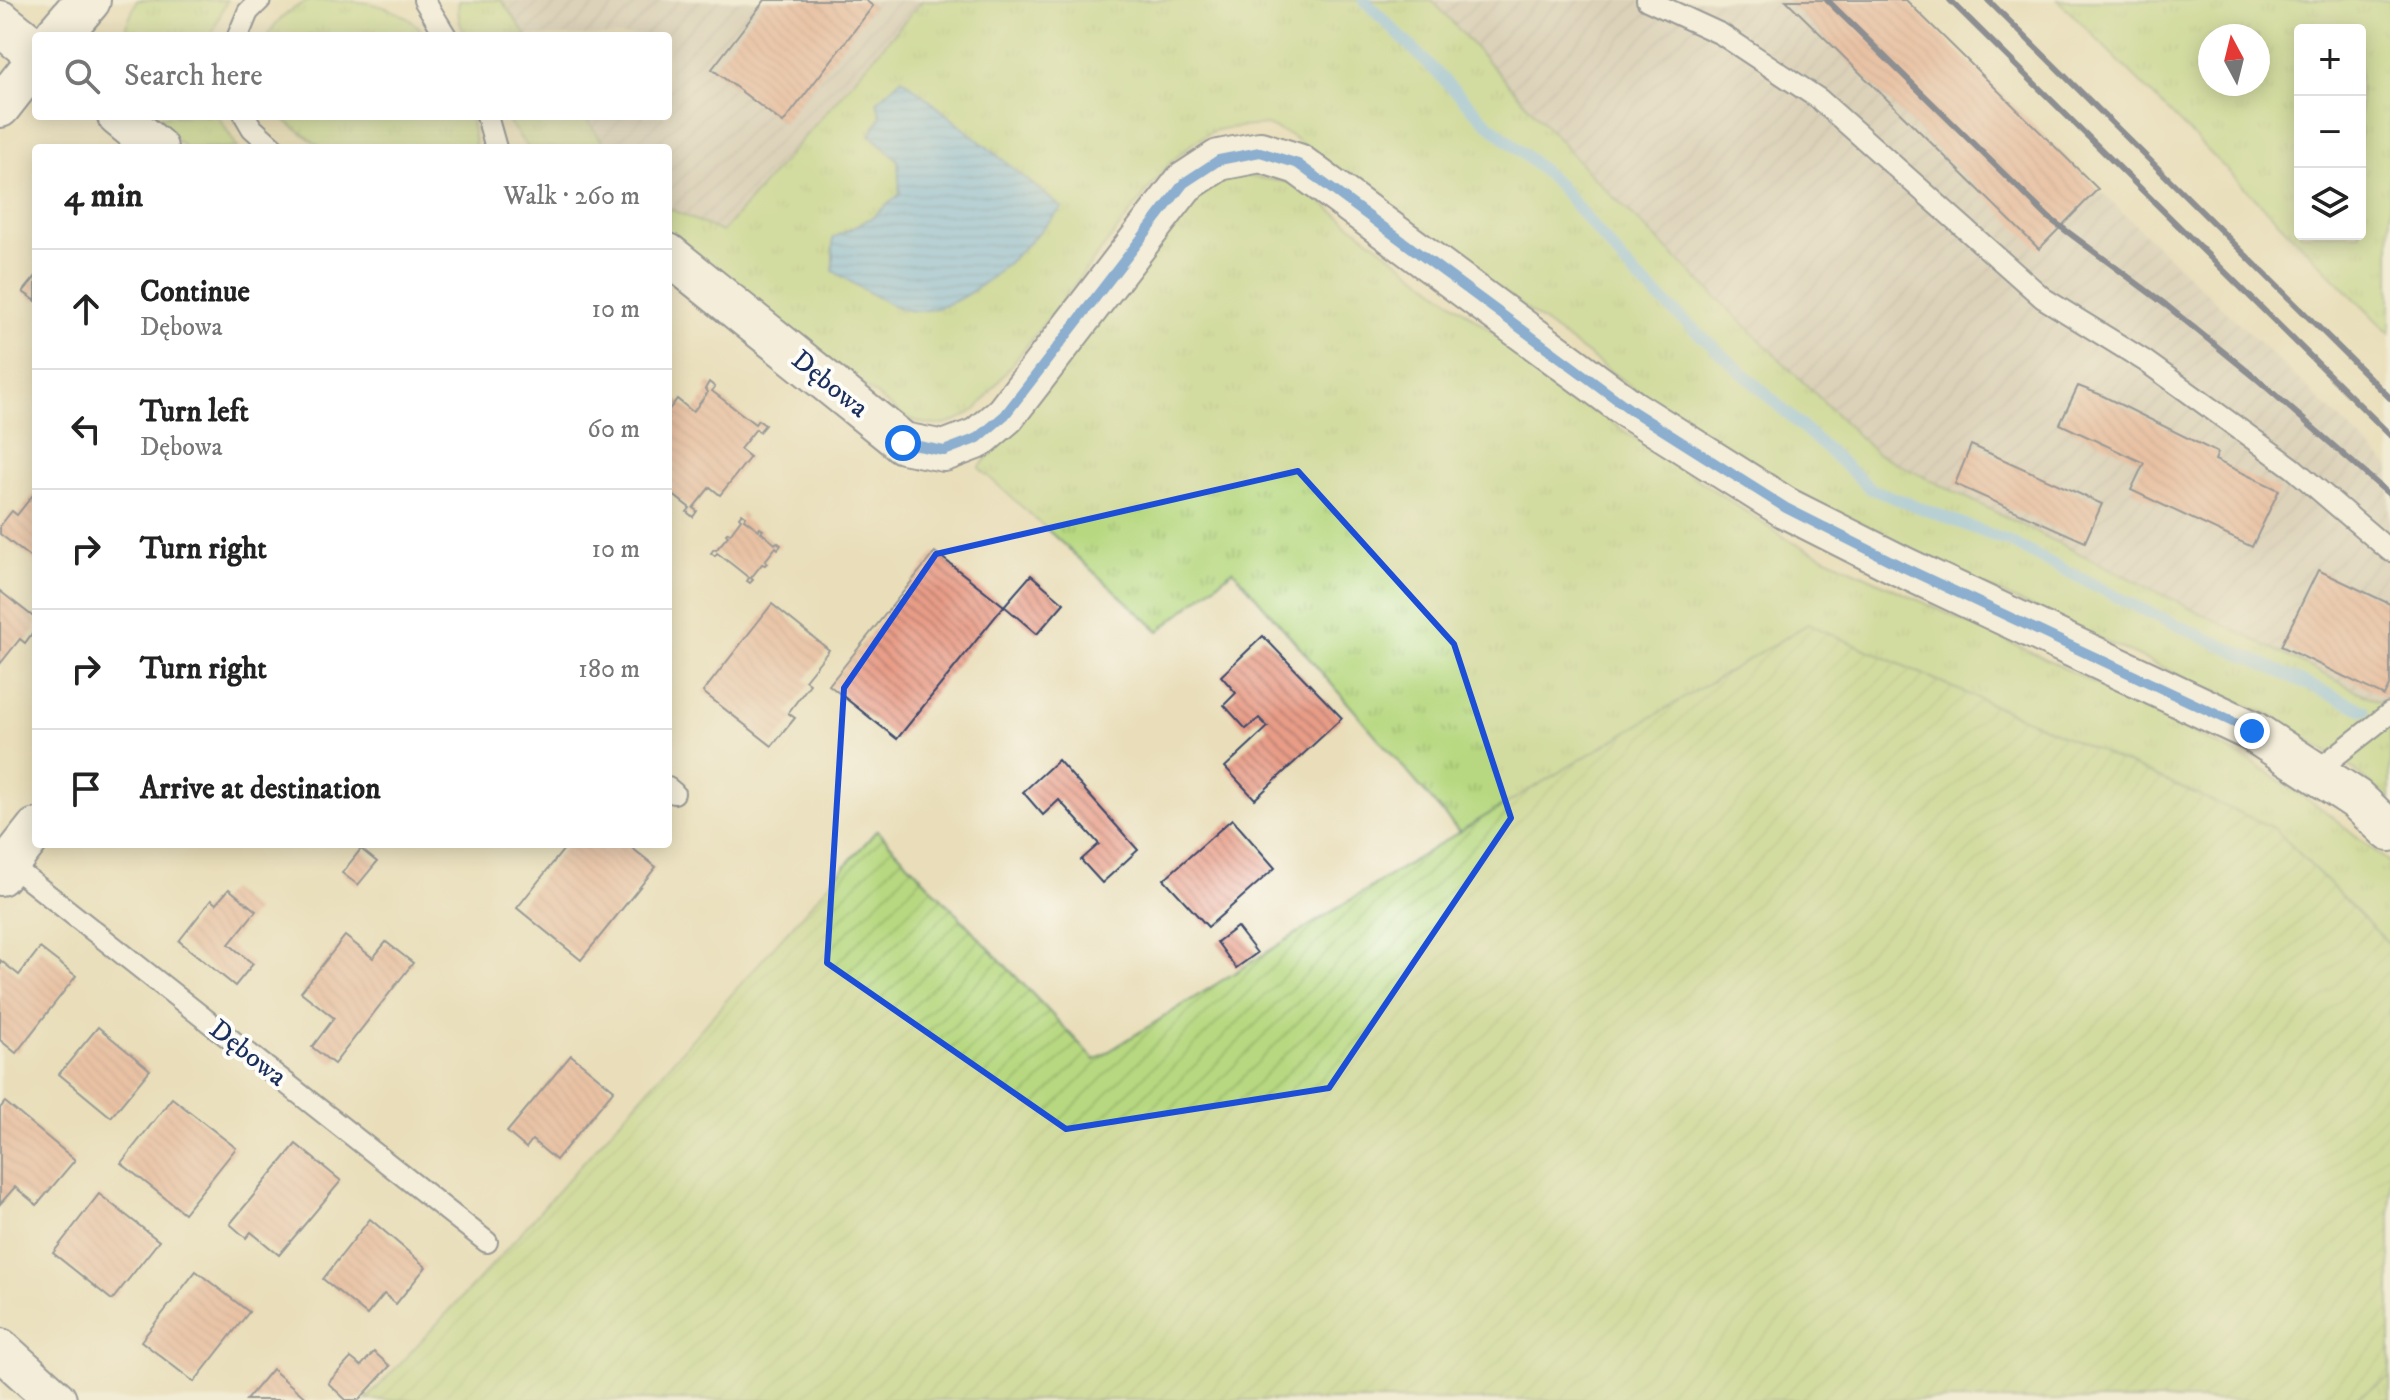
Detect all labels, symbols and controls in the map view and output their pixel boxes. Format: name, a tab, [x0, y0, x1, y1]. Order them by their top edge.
north arrow	[2198, 24, 2270, 96]
map controls	[2294, 24, 2366, 240]
button: +	[2294, 24, 2366, 96]
search box	[32, 32, 672, 120]
icon: search	[60, 54, 104, 98]
text: Search here	[124, 58, 263, 95]
button: −	[2294, 96, 2366, 168]
button: layers	[2294, 168, 2366, 240]
text: 4 min	[64, 175, 143, 217]
text: Walk · 260 m	[503, 180, 640, 213]
text: Continue	[140, 274, 250, 311]
icon: ahead	[64, 287, 108, 331]
text: 10 m	[591, 293, 640, 326]
text: Dębowa	[140, 311, 223, 344]
street label: Dębowa	[784, 342, 876, 426]
text: Turn left	[140, 394, 249, 431]
icon: left	[64, 407, 108, 451]
text: 60 m	[587, 413, 640, 446]
route start	[885, 425, 921, 461]
text: Dębowa	[140, 431, 223, 464]
icon: right	[64, 527, 108, 571]
text: Turn right	[140, 531, 267, 568]
text: 10 m	[591, 533, 640, 566]
icon: right	[64, 647, 108, 691]
text: Turn right	[140, 651, 267, 688]
text: 180 m	[578, 653, 640, 686]
route end	[2234, 713, 2270, 749]
icon: arrive	[64, 767, 108, 811]
text: Arrive at destination	[140, 771, 381, 808]
street label: Dębowa	[202, 1012, 294, 1094]

